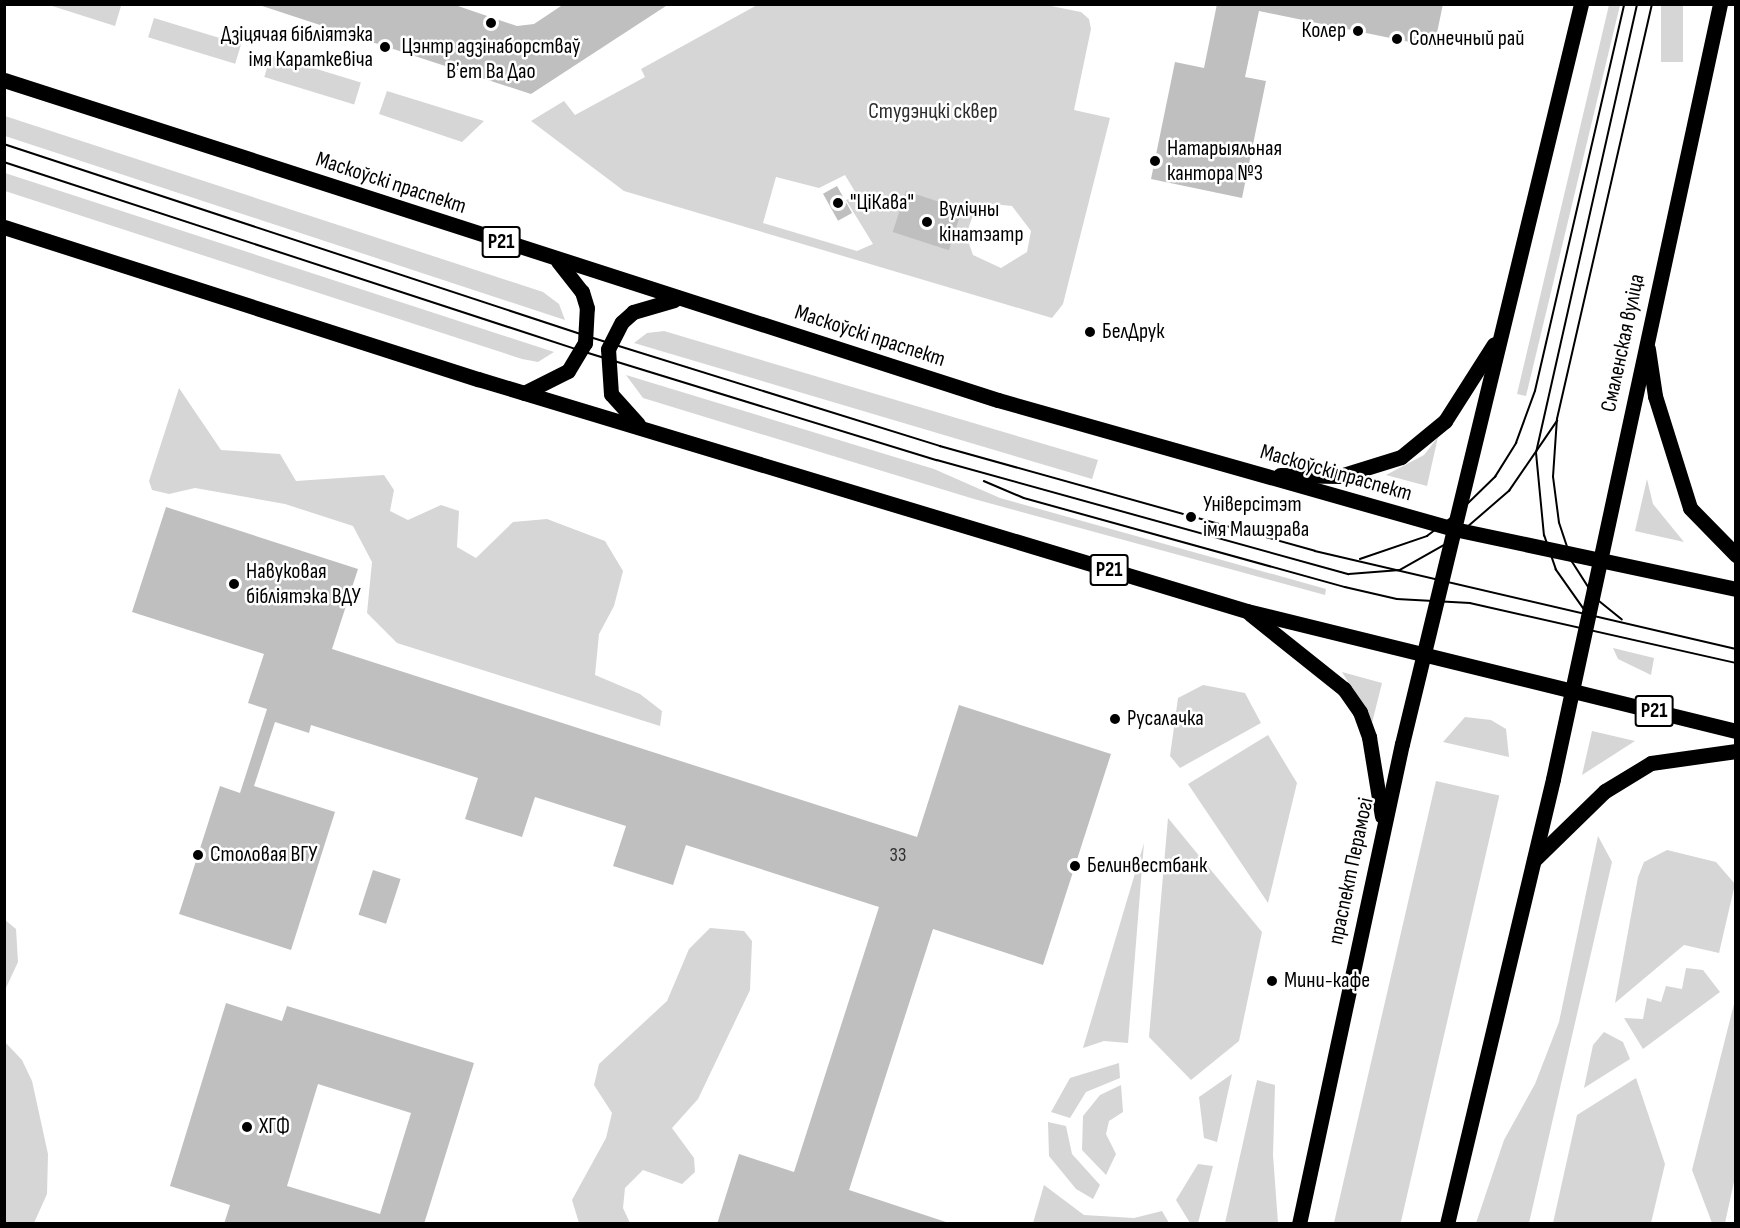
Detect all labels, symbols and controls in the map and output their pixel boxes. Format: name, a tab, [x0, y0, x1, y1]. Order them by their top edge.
marker: Цэнтр адзінаборстваў Вʼет Ва Дао	[484, 16, 498, 30]
place label: Колер	[1301, 18, 1346, 44]
place label: Дзіцячая бібліятэка імя Караткевіча	[221, 21, 373, 72]
marker: Колер	[1351, 24, 1365, 38]
place label: Солнечный рай	[1409, 26, 1524, 52]
marker: Солнечный рай	[1390, 32, 1404, 46]
place label: Цэнтр адзінаборстваў Вʼет Ва Дао	[401, 33, 581, 84]
marker: Дзіцячая бібліятэка імя Караткевіча	[378, 40, 392, 54]
park label: Студэнцкі сквер	[868, 99, 998, 125]
place label: Натарыяльная кантора №3	[1167, 135, 1282, 186]
street label: Маскоўскі праспект	[312, 146, 470, 220]
marker: Натарыяльная кантора №3	[1148, 154, 1162, 168]
place label: "ЦіКава"	[850, 190, 914, 216]
marker: "ЦіКава"	[831, 196, 845, 210]
place label: Вулічны кінатэатр	[939, 196, 1024, 248]
marker: Вулічны кінатэатр	[920, 215, 934, 229]
road number: Р21	[482, 224, 520, 260]
street label: Смаленская вуліца	[1595, 272, 1651, 414]
street label: Маскоўскі праспект	[791, 299, 949, 373]
place label: БелДрук	[1102, 319, 1165, 345]
marker: БелДрук	[1083, 325, 1097, 339]
street label: Маскоўскі праспект	[1257, 439, 1415, 507]
place label: Універсітэт імя Машэрава	[1203, 491, 1309, 542]
marker: Універсітэт імя Машэрава	[1184, 510, 1198, 524]
road number: Р21	[1090, 552, 1128, 588]
place label: Навуковая бібліятэка ВДУ	[246, 558, 361, 610]
marker: Навуковая бібліятэка ВДУ	[227, 577, 241, 591]
road number: Р21	[1634, 693, 1674, 729]
place label: Русалачка	[1127, 706, 1204, 732]
marker: Русалачка	[1108, 712, 1122, 726]
street label: праспект Перамогі	[1323, 795, 1379, 947]
place label: Столовая ВГУ	[210, 842, 318, 868]
house number: 33	[890, 843, 906, 867]
marker: Столовая ВГУ	[191, 848, 205, 862]
place label: Белинвестбанк	[1087, 853, 1207, 879]
marker: Белинвестбанк	[1068, 859, 1082, 873]
place label: Мини-кафе	[1284, 968, 1370, 994]
marker: Мини-кафе	[1265, 974, 1279, 988]
place label: ХГФ	[259, 1114, 290, 1140]
marker: ХГФ	[240, 1120, 254, 1134]

